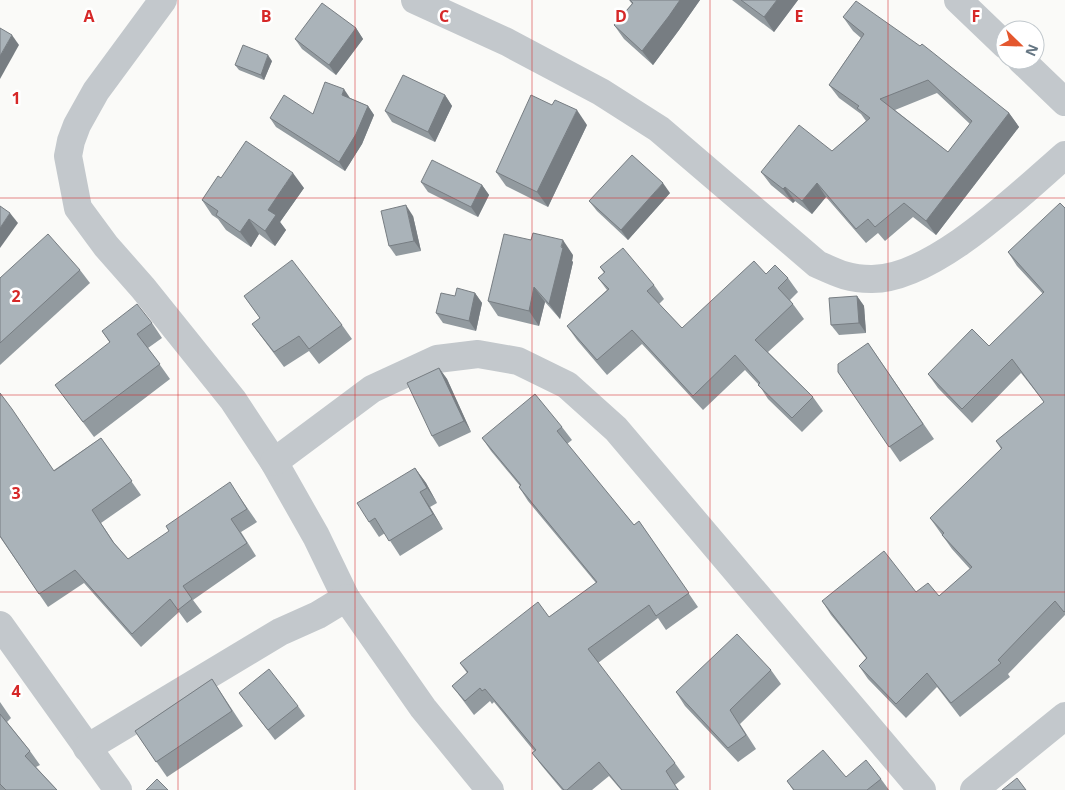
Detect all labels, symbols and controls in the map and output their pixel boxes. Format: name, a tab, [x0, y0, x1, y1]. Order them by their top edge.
text: A	[83, 5, 95, 27]
text: B	[261, 5, 271, 27]
text: C	[439, 5, 449, 27]
text: D	[615, 5, 627, 27]
text: E	[795, 5, 804, 27]
text: F	[972, 5, 980, 27]
north arrow	[995, 20, 1045, 70]
text: N	[1021, 41, 1043, 59]
text: 1	[11, 87, 21, 109]
text: 2	[11, 285, 21, 307]
text: 3	[11, 482, 21, 504]
text: 4	[11, 680, 21, 702]

